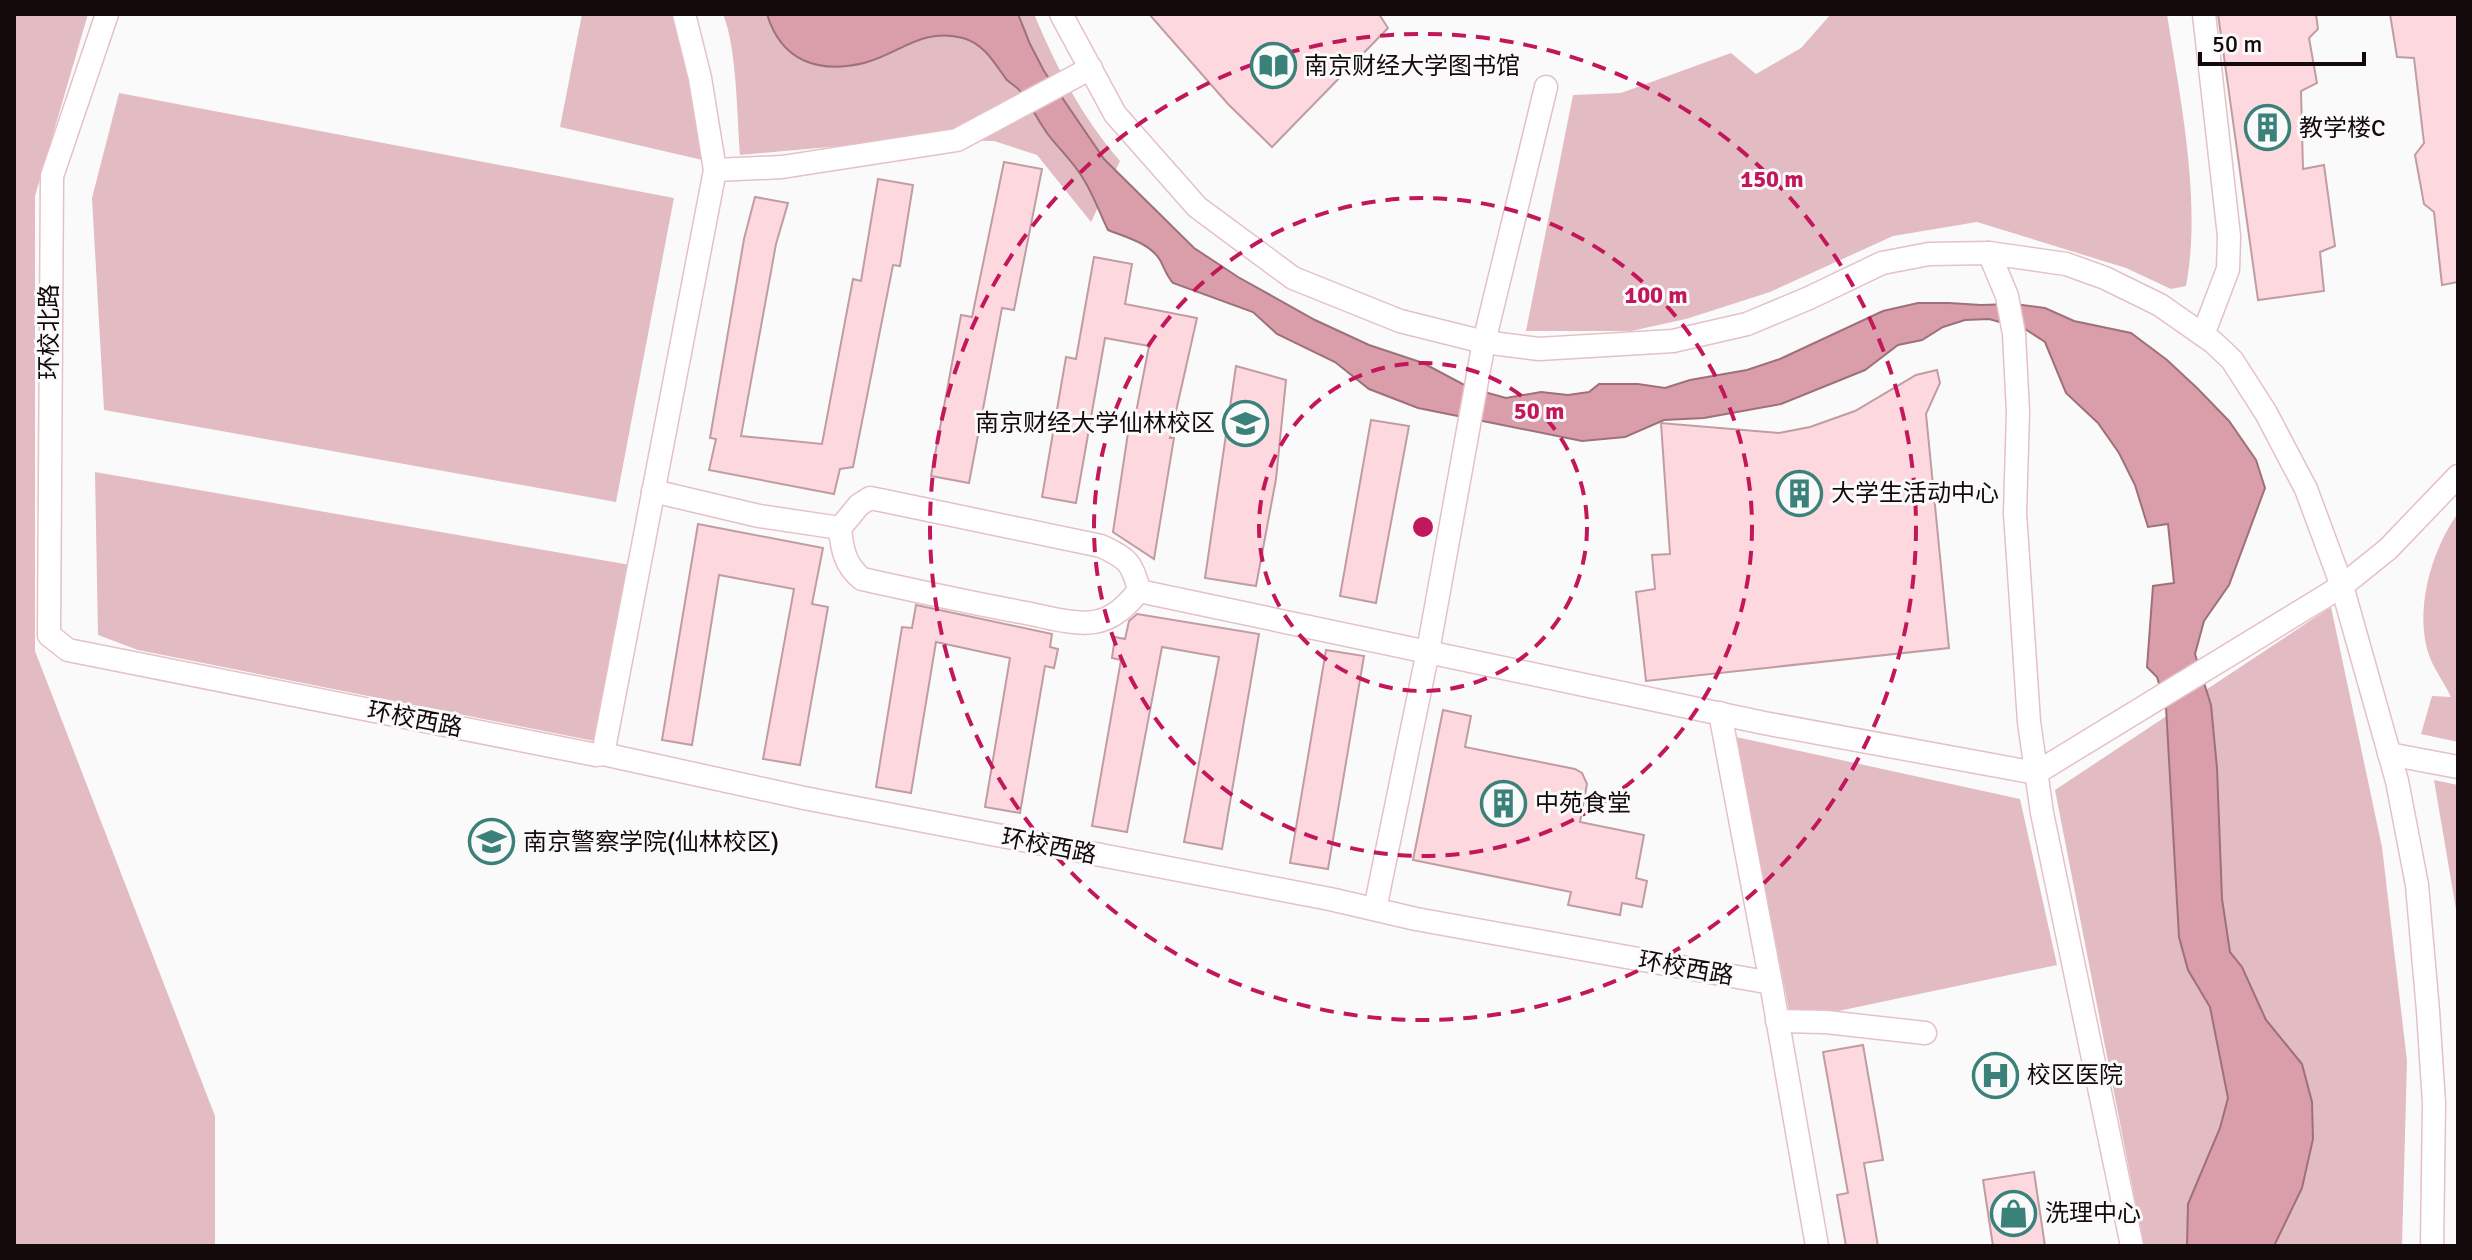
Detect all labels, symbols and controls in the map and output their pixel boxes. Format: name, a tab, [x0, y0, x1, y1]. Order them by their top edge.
scale bar	[2200, 16, 2364, 66]
text: 50 m	[2212, 29, 2262, 59]
library icon: 南京财经大学图书馆	[1249, 42, 1297, 90]
place label: 南京财经大学图书馆	[1304, 51, 1520, 81]
building icon: 教学楼C	[2244, 104, 2292, 152]
place label: 教学楼C	[2299, 113, 2385, 143]
text: 150 m	[1740, 164, 1804, 194]
text: 100 m	[1624, 280, 1688, 310]
street label: 环校北路	[34, 284, 64, 380]
text: 50 m	[1514, 396, 1564, 426]
school or university icon: 南京财经大学仙林校区	[1222, 399, 1270, 447]
place label: 南京财经大学仙林校区	[975, 408, 1215, 438]
building icon: 大学生活动中心	[1776, 469, 1824, 517]
place label: 大学生活动中心	[1831, 478, 1999, 508]
centre of rings	[1409, 513, 1437, 541]
street label: 环校西路	[365, 695, 465, 743]
building icon: 中苑食堂	[1480, 779, 1528, 827]
place label: 中苑食堂	[1535, 788, 1631, 818]
school or university icon: 南京警察学院(仙林校区)	[468, 818, 516, 866]
street label: 环校西路	[999, 822, 1099, 870]
place label: 南京警察学院(仙林校区)	[523, 827, 779, 857]
street label: 环校西路	[1636, 945, 1736, 991]
hospital icon: 校区医院	[1972, 1051, 2020, 1099]
place label: 校区医院	[2027, 1060, 2123, 1090]
shop icon: 洗理中心	[1990, 1189, 2038, 1237]
place label: 洗理中心	[2045, 1198, 2141, 1228]

